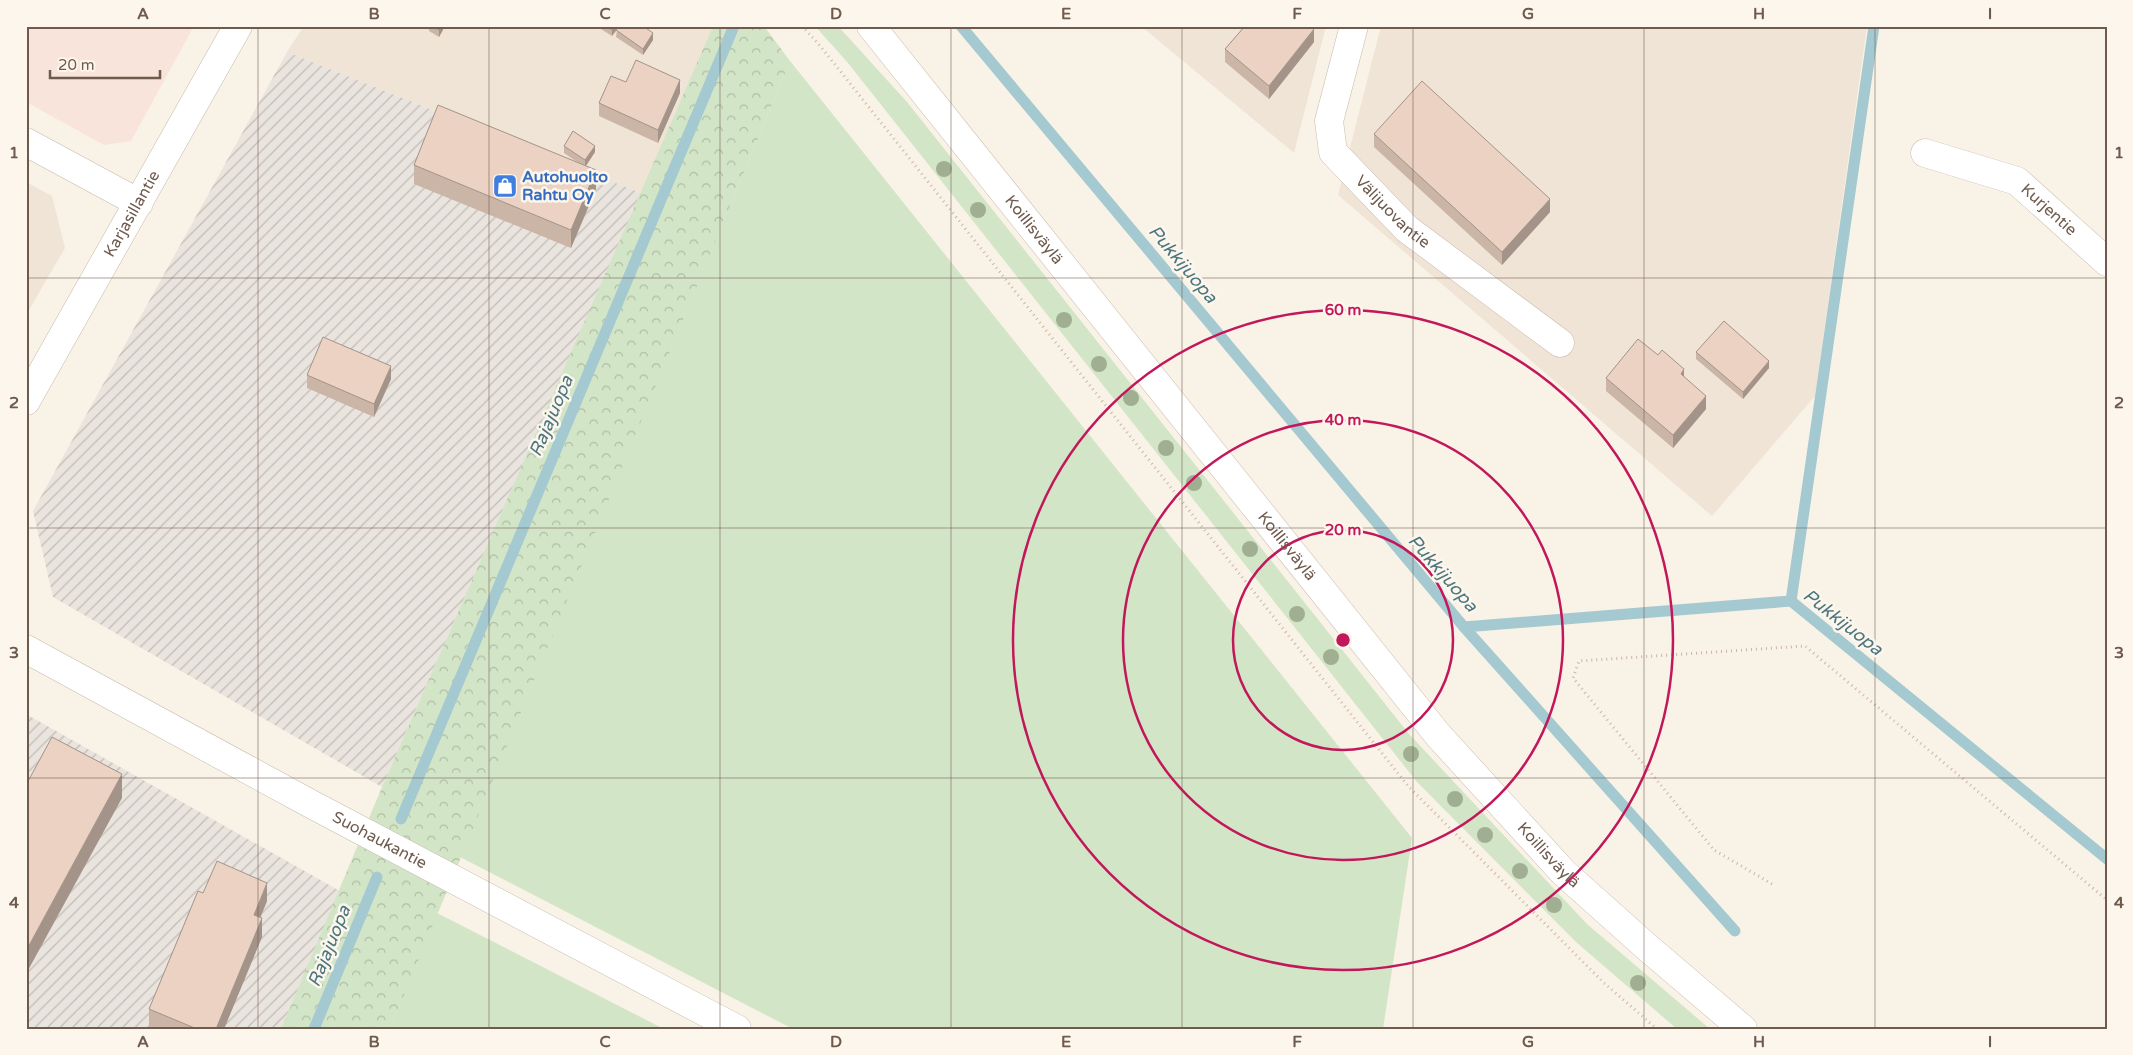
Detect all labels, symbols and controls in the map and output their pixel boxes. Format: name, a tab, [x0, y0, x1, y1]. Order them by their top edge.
text: A	[137, 4, 149, 24]
text: B	[368, 4, 380, 24]
text: C	[599, 4, 611, 24]
text: D	[830, 4, 842, 24]
text: E	[1061, 4, 1071, 24]
text: F	[1292, 4, 1302, 24]
text: G	[1522, 4, 1534, 24]
text: H	[1753, 4, 1765, 24]
text: I	[1988, 4, 1992, 24]
scale bar	[50, 48, 160, 80]
text: 20 m	[58, 56, 95, 74]
text: 1	[9, 143, 19, 163]
text: 1	[2114, 143, 2124, 163]
street label: Karjasillantie	[99, 167, 164, 261]
place label: Autohuolto Rahtu Oy	[522, 167, 608, 205]
street label: Välijuovantie	[1351, 171, 1434, 253]
shop icon: Autohuolto Rahtu Oy	[492, 173, 518, 199]
street label: Kurjentie	[2017, 179, 2081, 240]
street label: Koillisväylä	[1000, 191, 1068, 268]
water label: Pukkijuopa	[1144, 221, 1223, 308]
text: 60 m	[1325, 301, 1361, 319]
water label: Rajajuopa	[524, 372, 578, 460]
text: 2	[9, 393, 19, 413]
text: 2	[2114, 393, 2124, 413]
text: 40 m	[1325, 411, 1361, 429]
street label: Koillisväylä	[1253, 508, 1321, 585]
text: 20 m	[1325, 521, 1361, 539]
water label: Pukkijuopa	[1404, 530, 1483, 617]
water label: Pukkijuopa	[1799, 584, 1888, 660]
centre of rings	[1334, 631, 1352, 649]
text: 3	[9, 643, 19, 663]
text: 3	[2114, 643, 2124, 663]
street label: Suohaukantie	[329, 807, 430, 873]
street label: Koillisväylä	[1513, 818, 1584, 892]
text: 4	[9, 893, 19, 913]
text: 4	[2114, 893, 2124, 913]
water label: Rajajuopa	[303, 901, 356, 990]
text: A	[137, 1032, 149, 1052]
text: B	[368, 1032, 380, 1052]
text: C	[599, 1032, 611, 1052]
text: D	[830, 1032, 842, 1052]
text: E	[1061, 1032, 1071, 1052]
text: F	[1292, 1032, 1302, 1052]
text: G	[1522, 1032, 1534, 1052]
text: H	[1753, 1032, 1765, 1052]
text: I	[1988, 1032, 1992, 1052]

